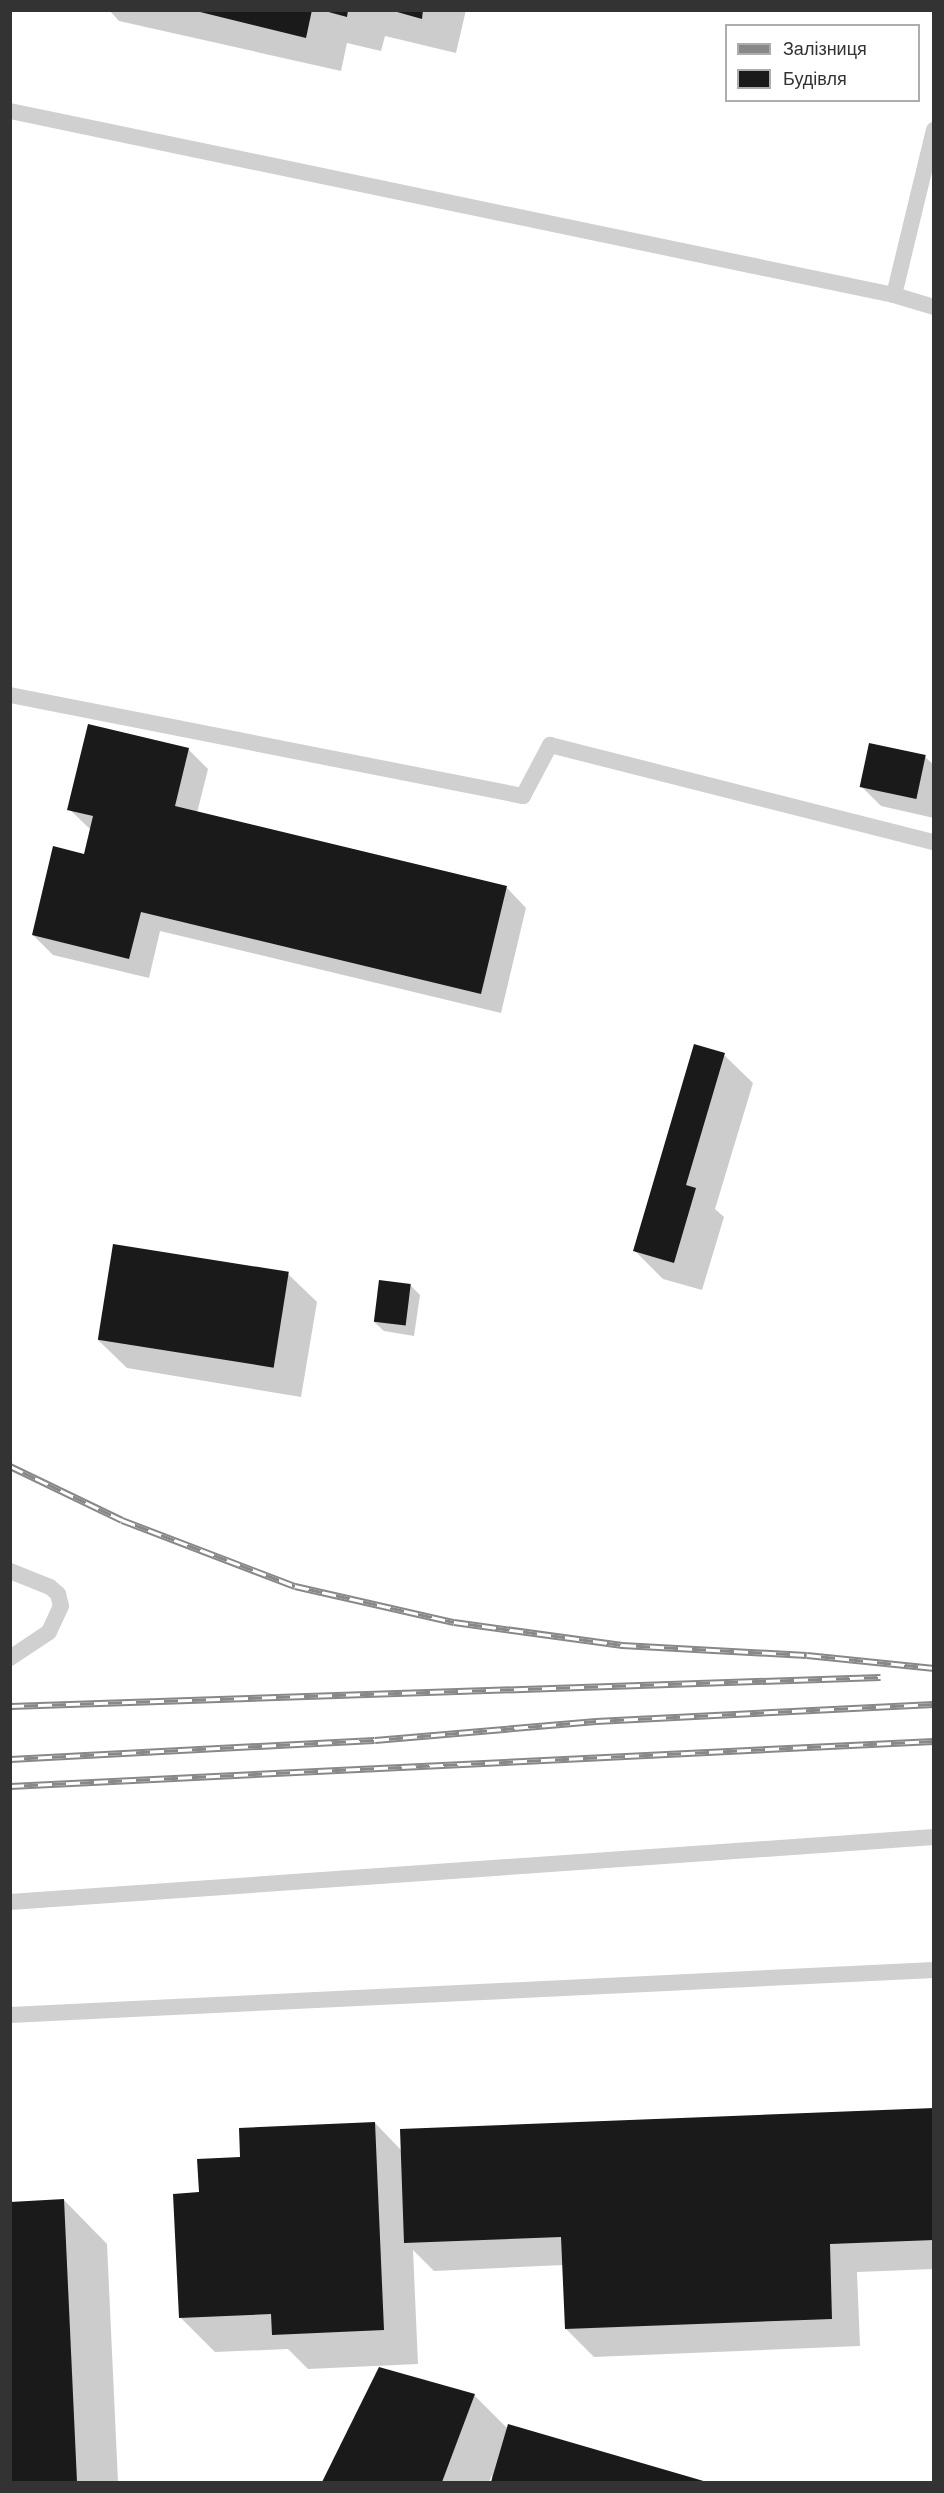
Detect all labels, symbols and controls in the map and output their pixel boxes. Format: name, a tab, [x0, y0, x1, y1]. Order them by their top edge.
legend	[725, 24, 920, 102]
text: Залізниця	[783, 38, 867, 59]
text: Будівля	[783, 68, 847, 89]

